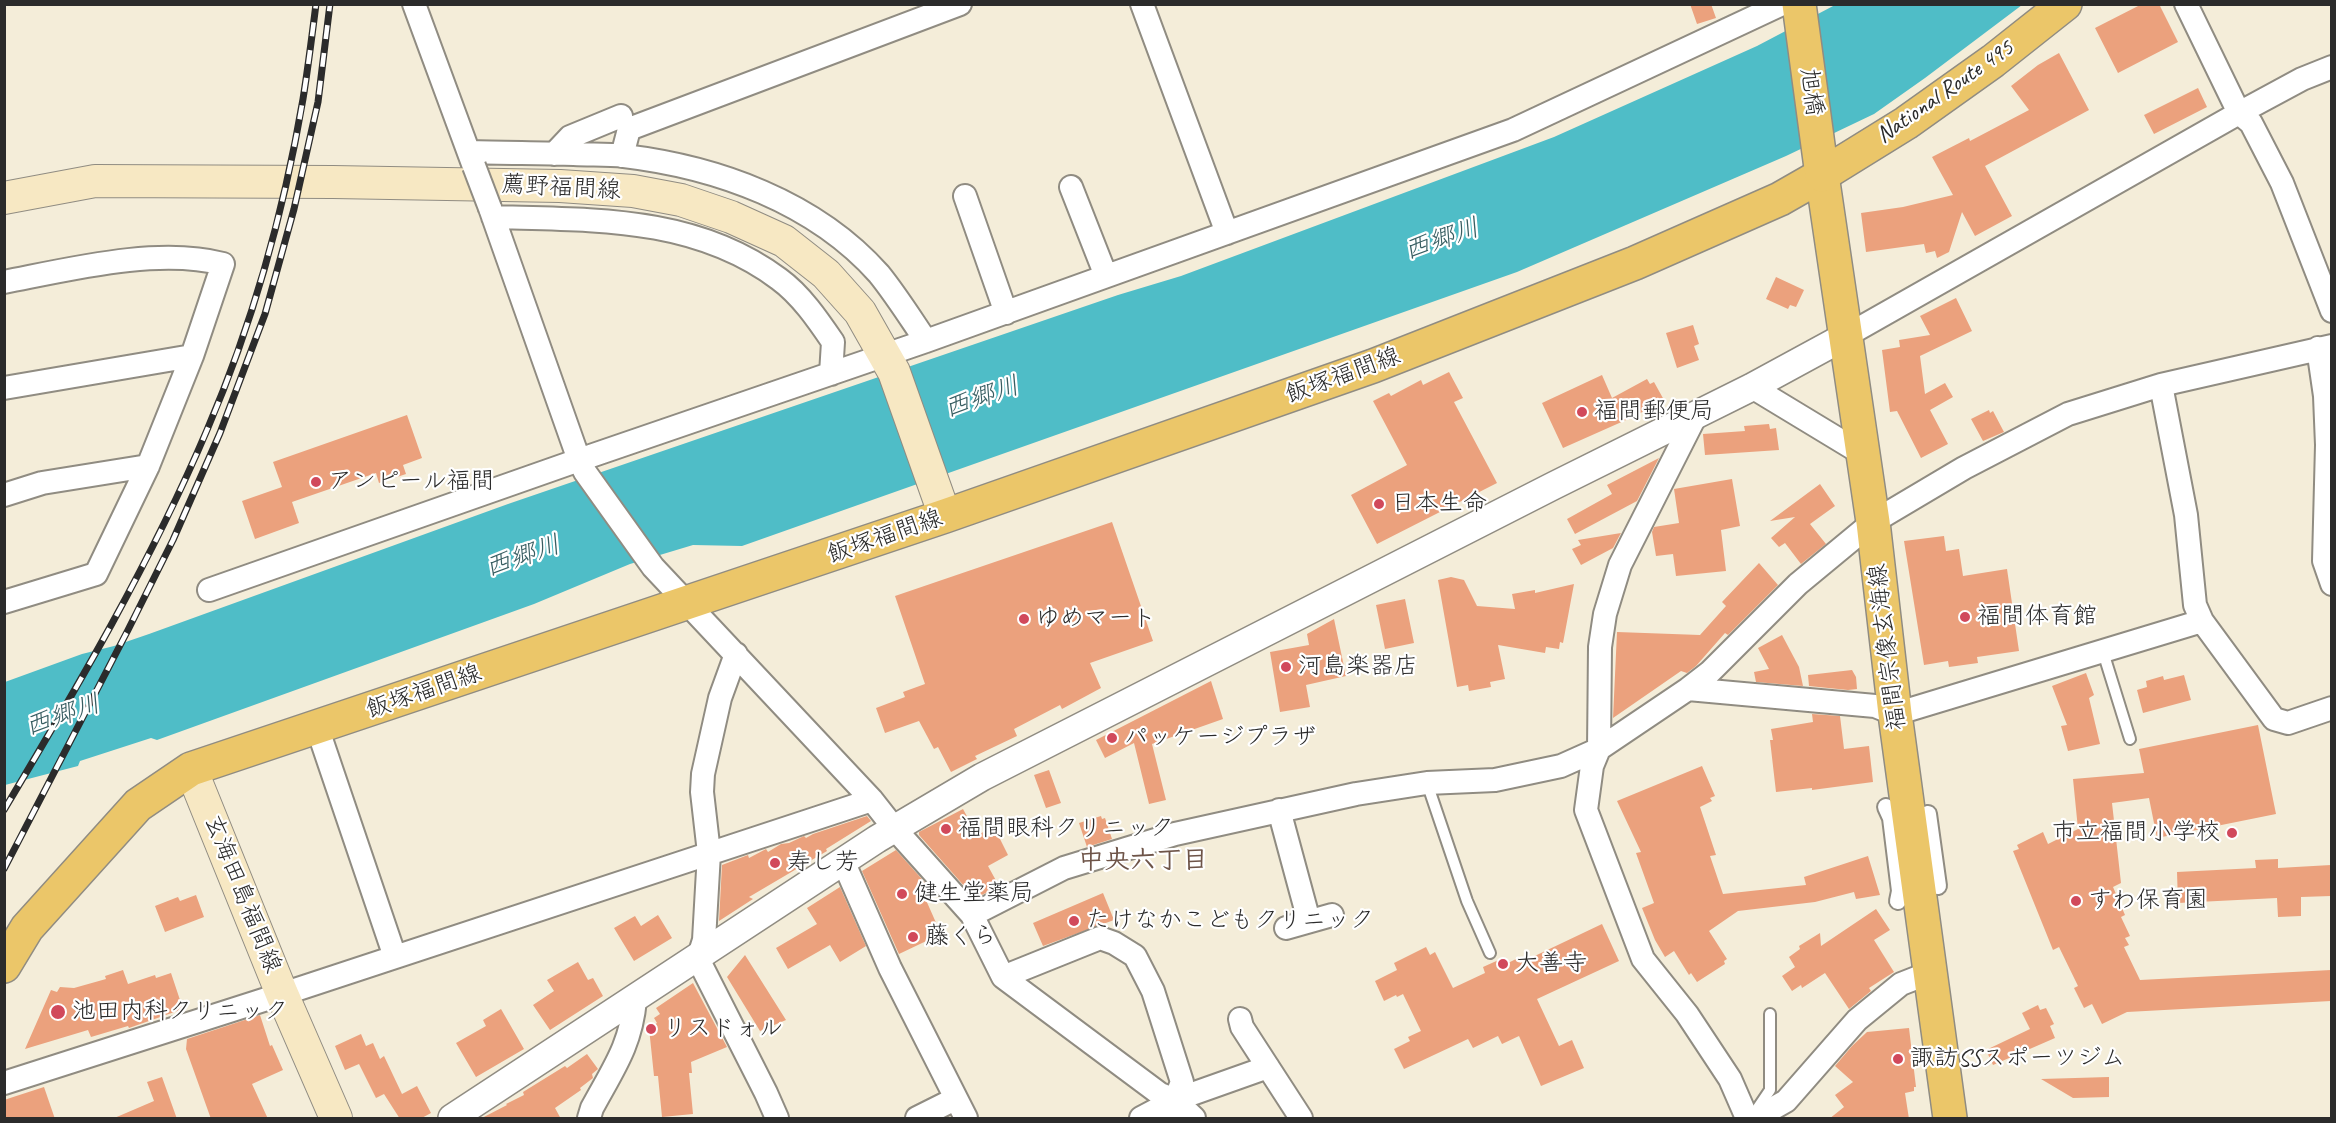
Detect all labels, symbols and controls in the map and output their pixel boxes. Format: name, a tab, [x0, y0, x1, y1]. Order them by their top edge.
street label: National Route 495	[1871, 34, 2019, 150]
street label: 旭橋	[1793, 66, 1829, 118]
street label: 薦野福間線	[500, 170, 622, 206]
water label: 西郷川	[1400, 213, 1484, 267]
street label: 飯塚福間線	[1282, 342, 1404, 410]
water label: 西郷川	[940, 371, 1024, 425]
place label: 福間郵便局	[1594, 398, 1714, 426]
marker: 福間郵便局	[1575, 405, 1589, 419]
place label: アンピール福間	[328, 468, 495, 496]
marker: アンピール福間	[309, 475, 323, 489]
place label: 日本生命	[1391, 490, 1487, 518]
marker: 日本生命	[1372, 497, 1386, 511]
street label: 飯塚福間線	[824, 504, 946, 570]
water label: 西郷川	[481, 530, 565, 584]
street label: 福間宗像玄海線	[1863, 562, 1913, 732]
place label: 福間体育館	[1977, 603, 2097, 631]
place label: ゆめマート	[1036, 605, 1156, 633]
marker: 福間体育館	[1958, 610, 1972, 624]
marker: ゆめマート	[1017, 612, 1031, 626]
place label: 河島楽器店	[1298, 653, 1418, 681]
street label: 飯塚福間線	[363, 659, 485, 725]
marker: 河島楽器店	[1279, 660, 1293, 674]
water label: 西郷川	[21, 689, 105, 743]
place label: パッケージプラザ	[1124, 724, 1316, 752]
marker: パッケージプラザ	[1105, 731, 1119, 745]
street label: 玄海田島福間線	[197, 811, 287, 977]
place label: 福間眼科クリニック	[958, 815, 1174, 843]
place label: 市立福間小学校	[2052, 819, 2220, 847]
marker: 福間眼科クリニック	[939, 822, 953, 836]
marker: 市立福間小学校	[2225, 826, 2239, 840]
district label: 中央六丁目	[1078, 845, 1208, 877]
place label: 寿し芳	[787, 849, 859, 877]
marker: 寿し芳	[768, 856, 782, 870]
place label: 健生堂薬局	[914, 880, 1034, 908]
marker: 健生堂薬局	[895, 887, 909, 901]
place label: すわ保育園	[2088, 887, 2208, 915]
marker: すわ保育園	[2069, 894, 2083, 908]
place label: たけなかこどもクリニック	[1086, 907, 1374, 935]
marker: たけなかこどもクリニック	[1067, 914, 1081, 928]
place label: 藤くら	[925, 923, 997, 951]
marker: 藤くら	[906, 930, 920, 944]
place label: 大善寺	[1515, 950, 1587, 978]
marker: 大善寺	[1496, 957, 1510, 971]
place label: 池田内科クリニック	[72, 998, 288, 1026]
marker: 池田内科クリニック	[49, 1003, 67, 1021]
place label: リスドォル	[663, 1015, 783, 1043]
marker: リスドォル	[644, 1022, 658, 1036]
place label: 諏訪SSスポーツジム	[1910, 1045, 2125, 1073]
marker: 諏訪SSスポーツジム	[1891, 1052, 1905, 1066]

